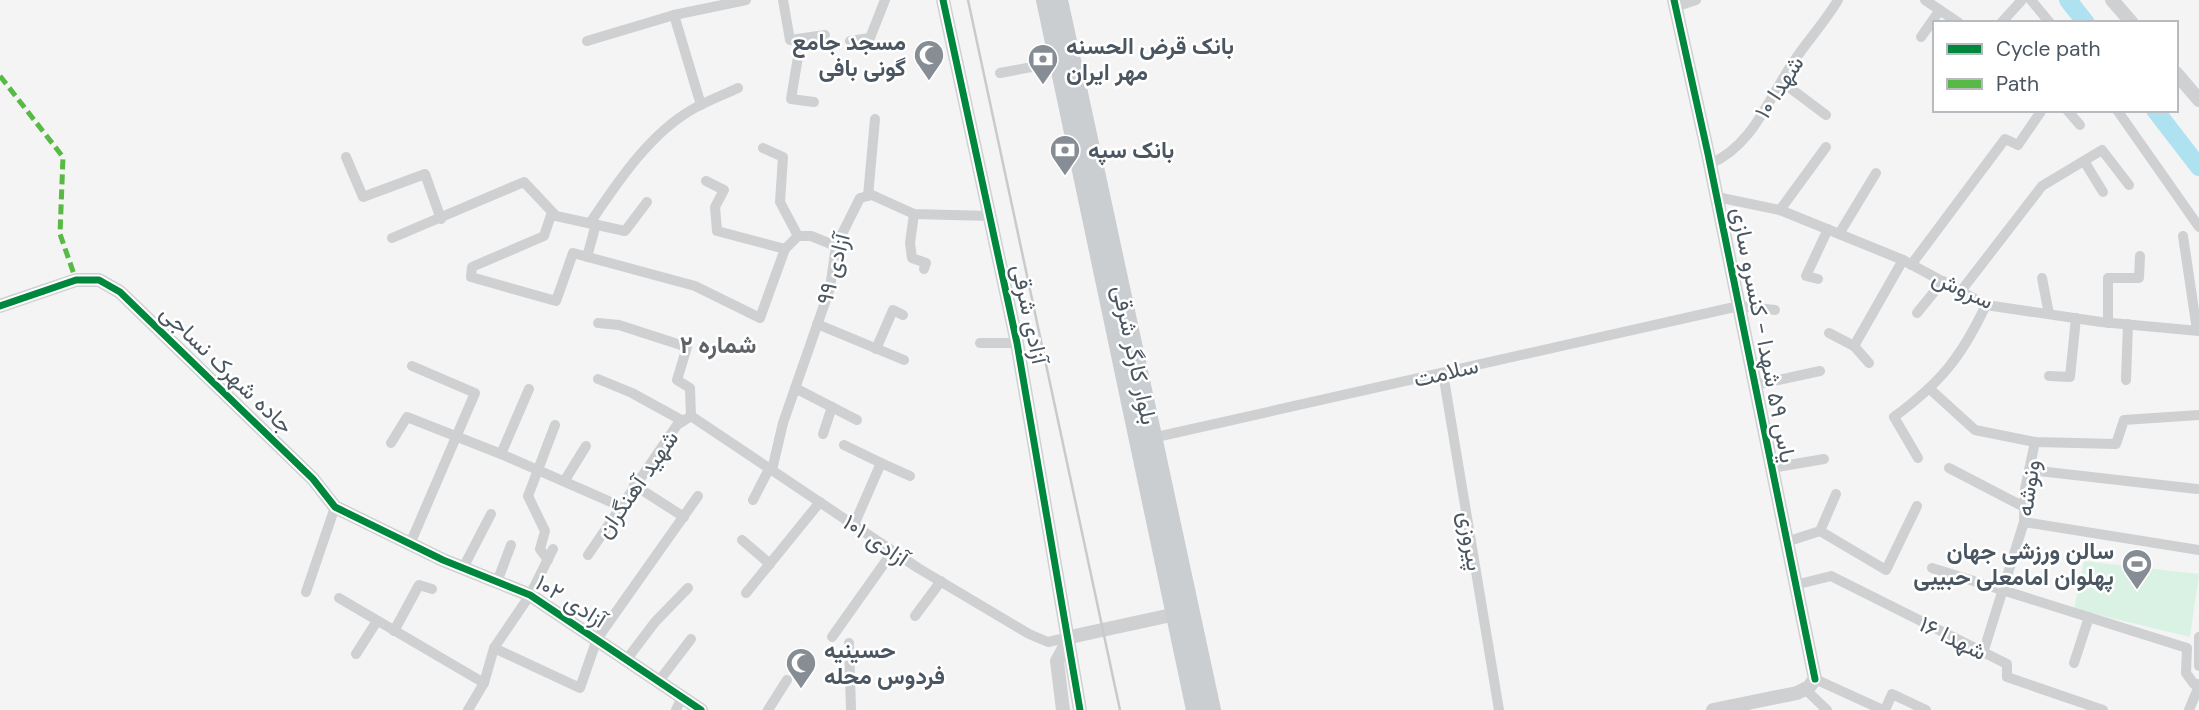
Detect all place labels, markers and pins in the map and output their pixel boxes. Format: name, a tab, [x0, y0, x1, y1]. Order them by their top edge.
place label: مسجد جامع گونی بافی	[792, 27, 906, 83]
place label: بانک قرض الحسنه مهر ایران	[1066, 31, 1234, 87]
mosque icon: مسجد جامع گونی بافی	[912, 38, 946, 82]
bank icon: بانک قرض الحسنه مهر ایران	[1026, 42, 1060, 86]
bank icon: بانک سپه	[1048, 133, 1082, 177]
place label: بانک سپه	[1088, 135, 1174, 166]
place label: سالن ورزشی جهان پهلوان امامعلی حبیبی	[1913, 536, 2114, 593]
sports icon: سالن ورزشی جهان پهلوان امامعلی حبیبی	[2120, 547, 2154, 591]
place label: حسینیه فردوس محله	[824, 635, 945, 691]
mosque icon: حسینیه فردوس محله	[784, 646, 818, 690]

